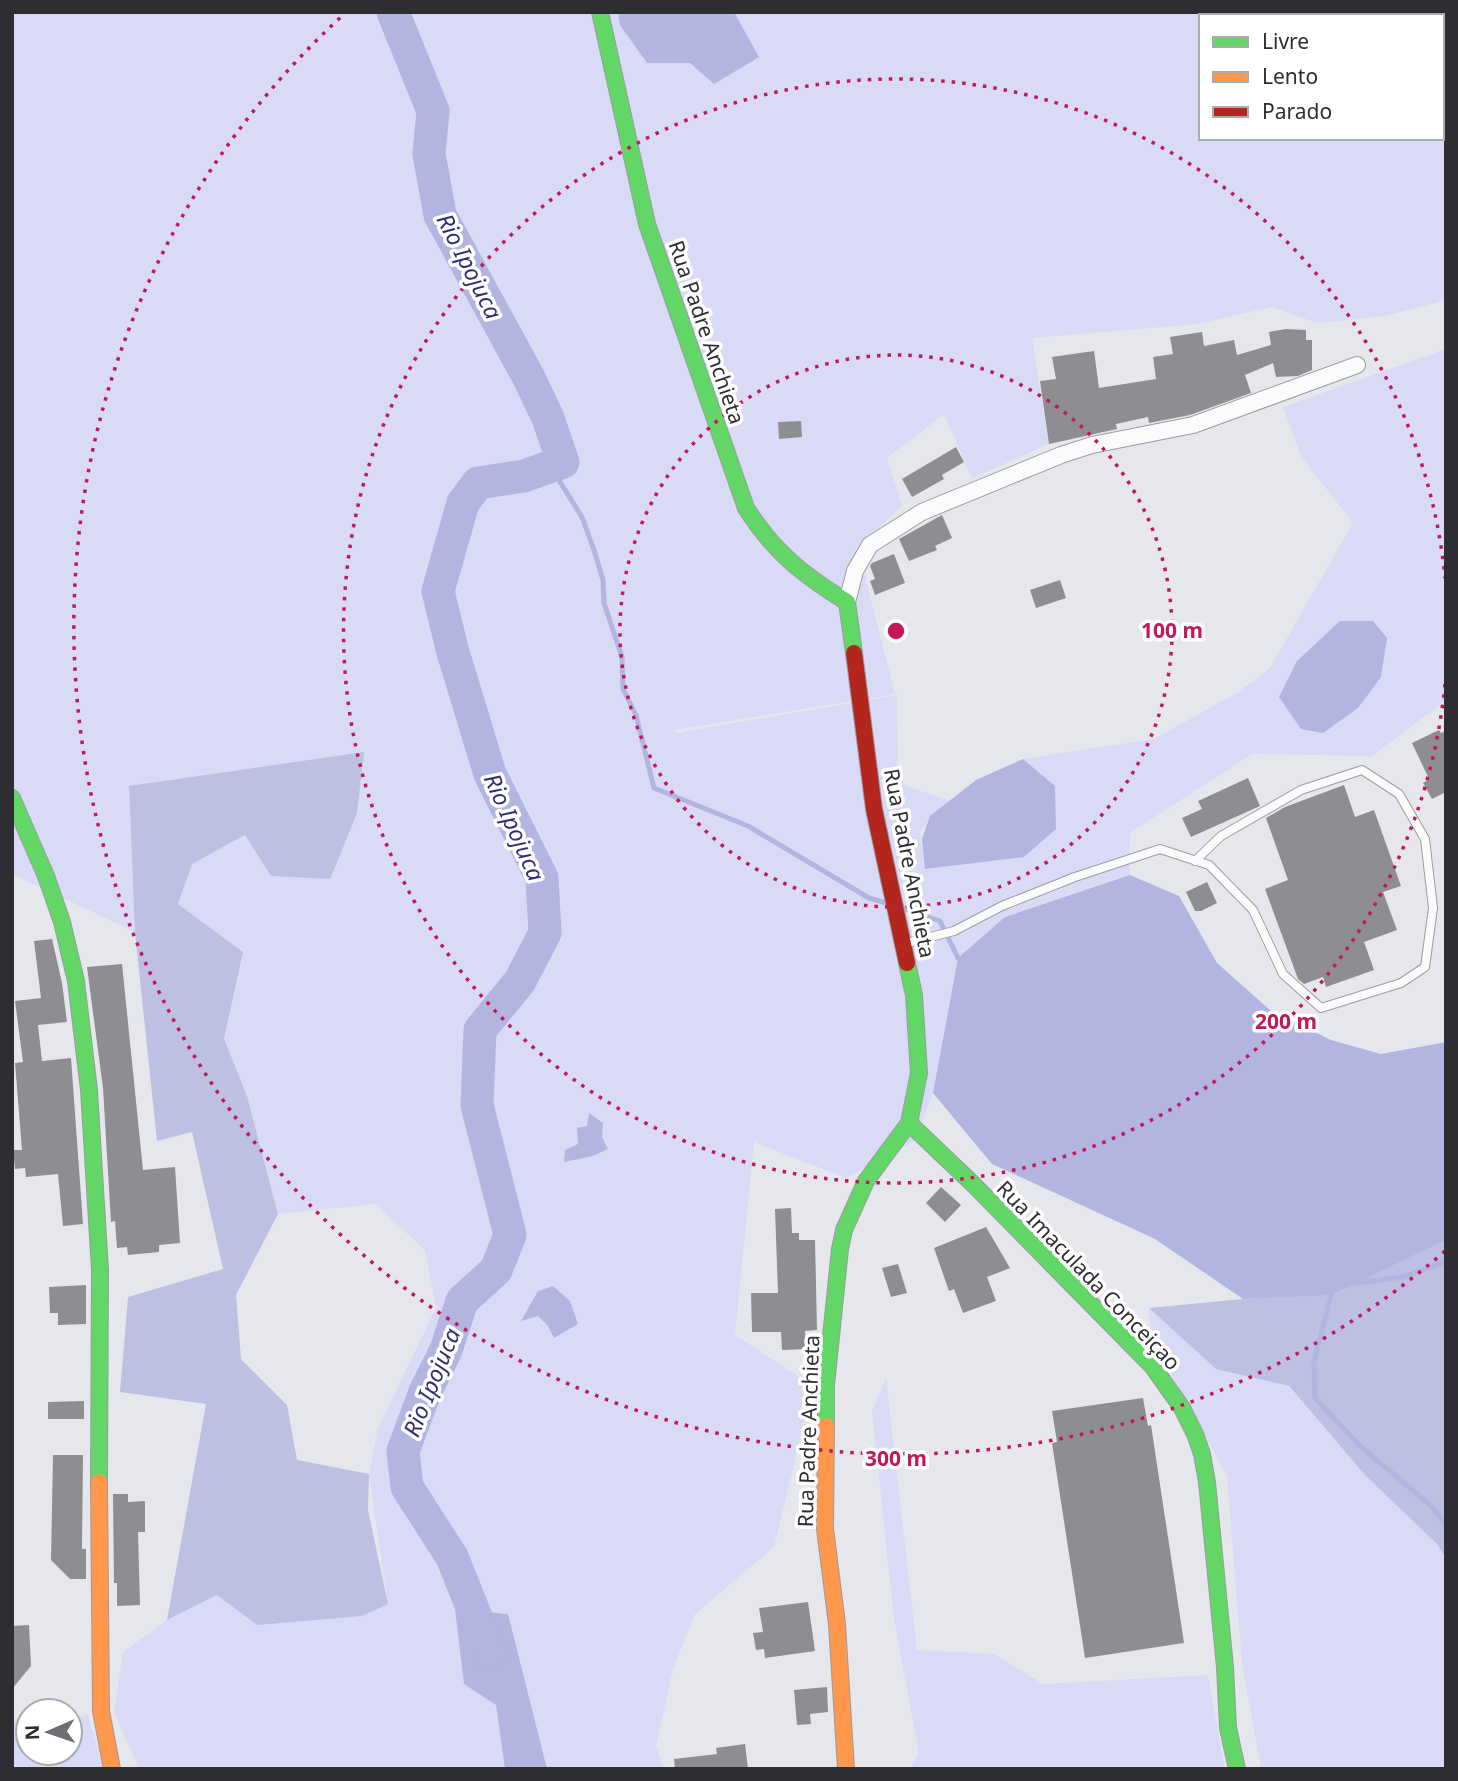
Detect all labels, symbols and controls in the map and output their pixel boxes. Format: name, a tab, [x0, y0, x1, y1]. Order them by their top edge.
legend	[1199, 14, 1444, 140]
text: Livre	[1262, 27, 1309, 55]
text: Lento	[1262, 62, 1318, 90]
text: Parado	[1262, 97, 1332, 125]
water label: Rio Ipojuca	[430, 208, 510, 324]
street label: Rua Padre Anchieta	[662, 237, 752, 427]
text: 100 m	[1141, 616, 1203, 644]
centre of rings	[884, 619, 908, 643]
street label: Rua Padre Anchieta	[878, 766, 942, 960]
water label: Rio Ipojuca	[477, 768, 553, 886]
text: 200 m	[1255, 1007, 1317, 1035]
street label: Rua Imaculada Conceiçao	[991, 1174, 1187, 1376]
water label: Rio Ipojuca	[395, 1323, 467, 1441]
street label: Rua Padre Anchieta	[791, 1334, 825, 1528]
text: 300 m	[865, 1444, 927, 1472]
north arrow	[14, 1697, 84, 1767]
text: N	[19, 1724, 45, 1741]

